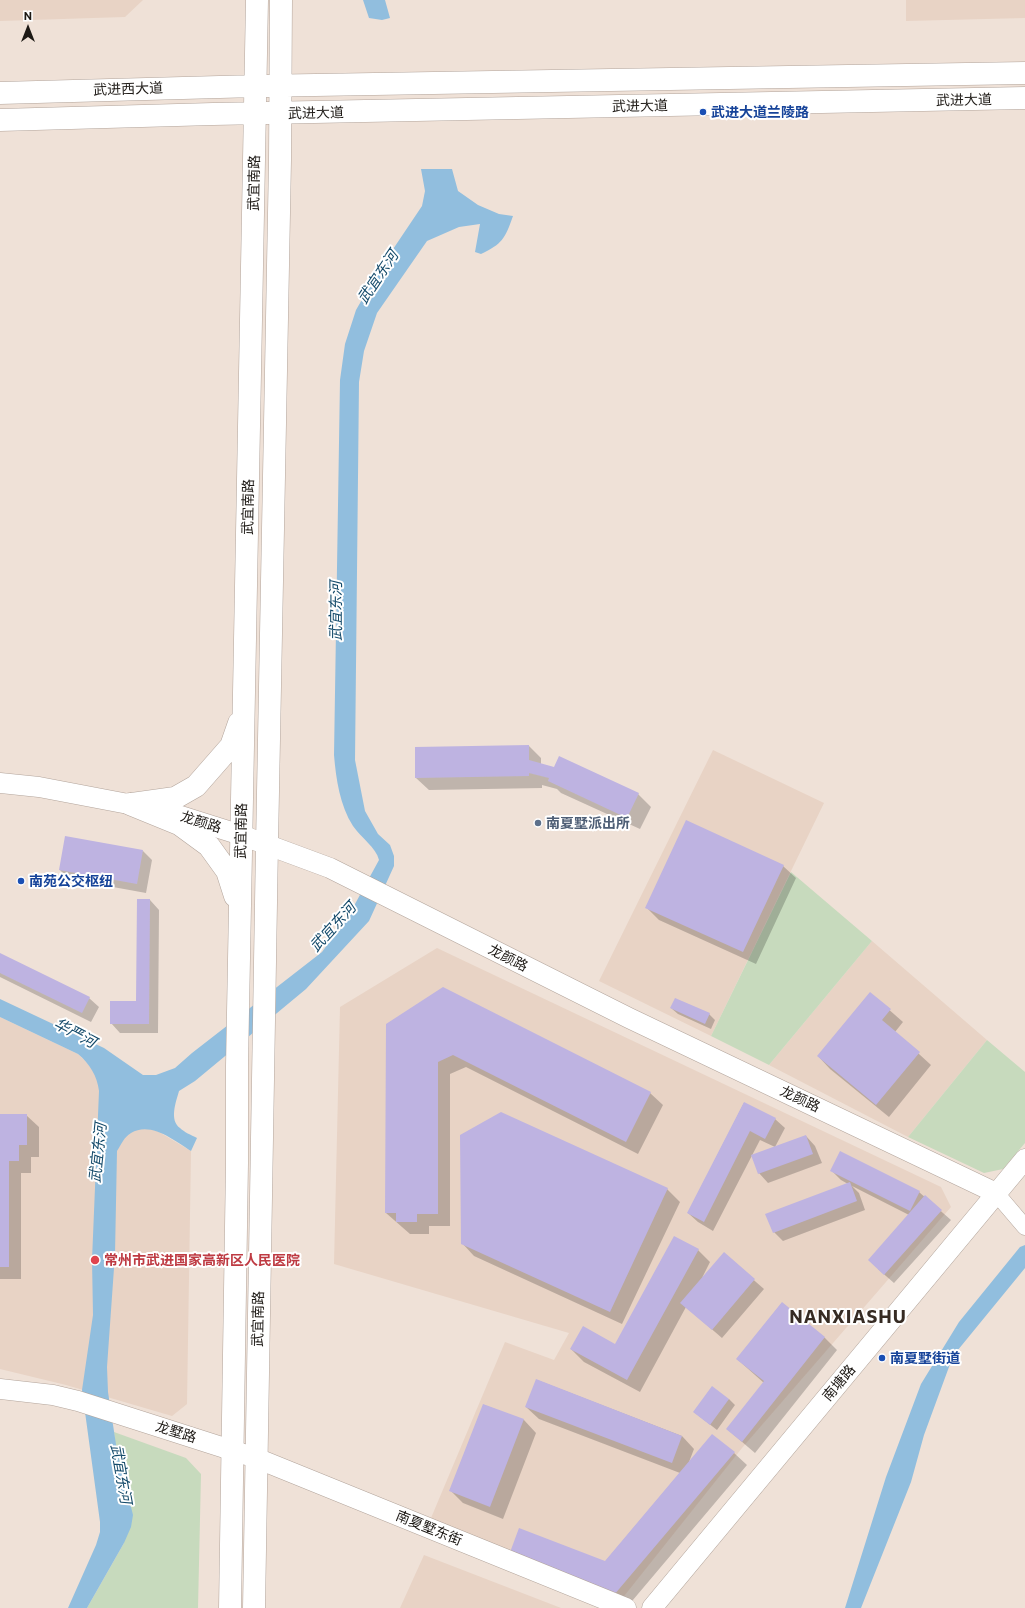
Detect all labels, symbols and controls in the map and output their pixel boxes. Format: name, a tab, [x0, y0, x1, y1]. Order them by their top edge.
north arrow	[8, 8, 48, 48]
text: N	[24, 9, 32, 22]
street label: 武进西大道	[93, 79, 163, 99]
street label: 武进大道	[936, 91, 992, 109]
street label: 武进大道	[612, 97, 668, 115]
street label: 武进大道	[288, 104, 344, 122]
place label: 武进大道兰陵路	[711, 104, 809, 120]
marker: 武进大道兰陵路	[698, 107, 708, 117]
street label: 武宜南路	[245, 155, 263, 211]
water label: 武宜东河	[354, 247, 402, 307]
street label: 武宜南路	[239, 479, 257, 535]
water label: 武宜东河	[327, 581, 345, 641]
street label: 武宜南路	[232, 803, 250, 859]
street label: 龙颜路	[178, 808, 224, 836]
place label: 南夏墅派出所	[546, 815, 630, 831]
marker: 南夏墅派出所	[533, 818, 543, 828]
place label: 南苑公交枢纽	[29, 873, 113, 889]
marker: 南苑公交枢纽	[16, 876, 26, 886]
water label: 武宜东河	[306, 899, 360, 955]
street label: 龙颜路	[485, 941, 531, 975]
water label: 华严河	[51, 1014, 99, 1052]
street label: 龙颜路	[777, 1083, 823, 1115]
water label: 武宜东河	[86, 1122, 110, 1184]
place label: 常州市武进国家高新区人民医院	[104, 1252, 300, 1268]
marker: 常州市武进国家高新区人民医院	[89, 1254, 101, 1266]
street label: 武宜南路	[249, 1291, 267, 1347]
district label: NANXIASHU	[789, 1306, 907, 1328]
place label: 南夏墅街道	[890, 1350, 960, 1366]
marker: 南夏墅街道	[877, 1353, 887, 1363]
street label: 南塘路	[819, 1362, 859, 1404]
street label: 龙墅路	[153, 1418, 199, 1446]
water label: 武宜东河	[107, 1443, 135, 1505]
street label: 南夏墅东街	[393, 1507, 465, 1549]

